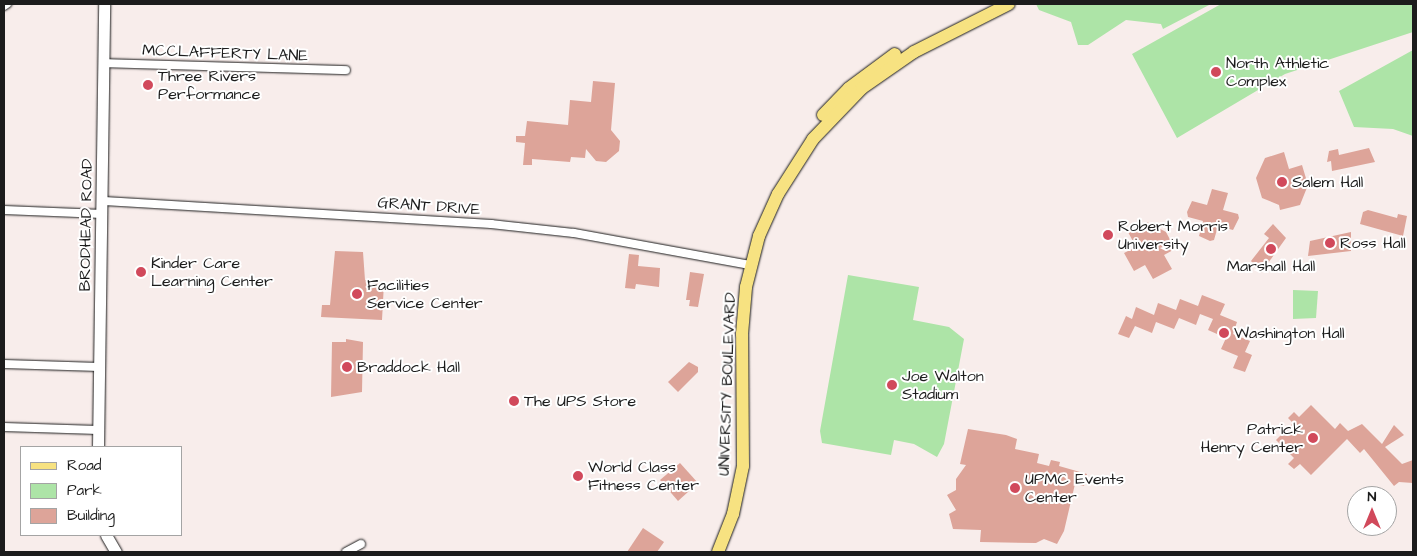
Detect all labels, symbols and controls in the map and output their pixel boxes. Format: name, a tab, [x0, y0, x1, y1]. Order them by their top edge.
street label: MCCLAFFERTY LANE	[142, 41, 308, 65]
place label: North Athletic Complex	[1226, 53, 1329, 91]
place label: Three Rivers Performance	[158, 66, 260, 104]
marker: North Athletic Complex	[1210, 66, 1222, 78]
marker: Three Rivers Performance	[142, 79, 154, 91]
street label: BRODHEAD ROAD	[75, 158, 97, 292]
place label: Salem Hall	[1292, 172, 1363, 192]
marker: Salem Hall	[1276, 176, 1288, 188]
street label: GRANT DRIVE	[377, 193, 481, 219]
place label: Robert Morris University	[1118, 216, 1228, 254]
marker: Robert Morris University	[1102, 229, 1114, 241]
place label: Ross Hall	[1340, 233, 1406, 253]
marker: Ross Hall	[1324, 237, 1336, 249]
marker: Marshall Hall	[1265, 243, 1277, 255]
place label: Kinder Care Learning Center	[151, 253, 273, 291]
place label: Marshall Hall	[1227, 256, 1315, 276]
marker: Kinder Care Learning Center	[135, 266, 147, 278]
place label: Facilities Service Center	[367, 275, 483, 313]
marker: Facilities Service Center	[351, 288, 363, 300]
street label: UNIVERSITY BOULEVARD	[714, 292, 740, 476]
place label: Washington Hall	[1234, 323, 1345, 343]
marker: Washington Hall	[1218, 327, 1230, 339]
place label: Braddock Hall	[357, 357, 460, 377]
marker: Braddock Hall	[341, 361, 353, 373]
place label: Joe Walton Stadium	[902, 366, 984, 404]
marker: Joe Walton Stadium	[886, 379, 898, 391]
place label: The UPS Store	[524, 391, 636, 411]
marker: The UPS Store	[508, 395, 520, 407]
place label: Patrick Henry Center	[1201, 419, 1303, 457]
marker: Patrick Henry Center	[1307, 432, 1319, 444]
legend	[20, 446, 182, 536]
text: Road	[67, 455, 101, 476]
place label: World Class Fitness Center	[588, 457, 699, 495]
place label: UPMC Events Center	[1025, 469, 1124, 507]
marker: World Class Fitness Center	[572, 470, 584, 482]
text: Park	[67, 480, 102, 501]
marker: UPMC Events Center	[1009, 482, 1021, 494]
north arrow	[1347, 486, 1397, 536]
text: N	[1368, 487, 1376, 507]
text: Building	[67, 505, 115, 526]

